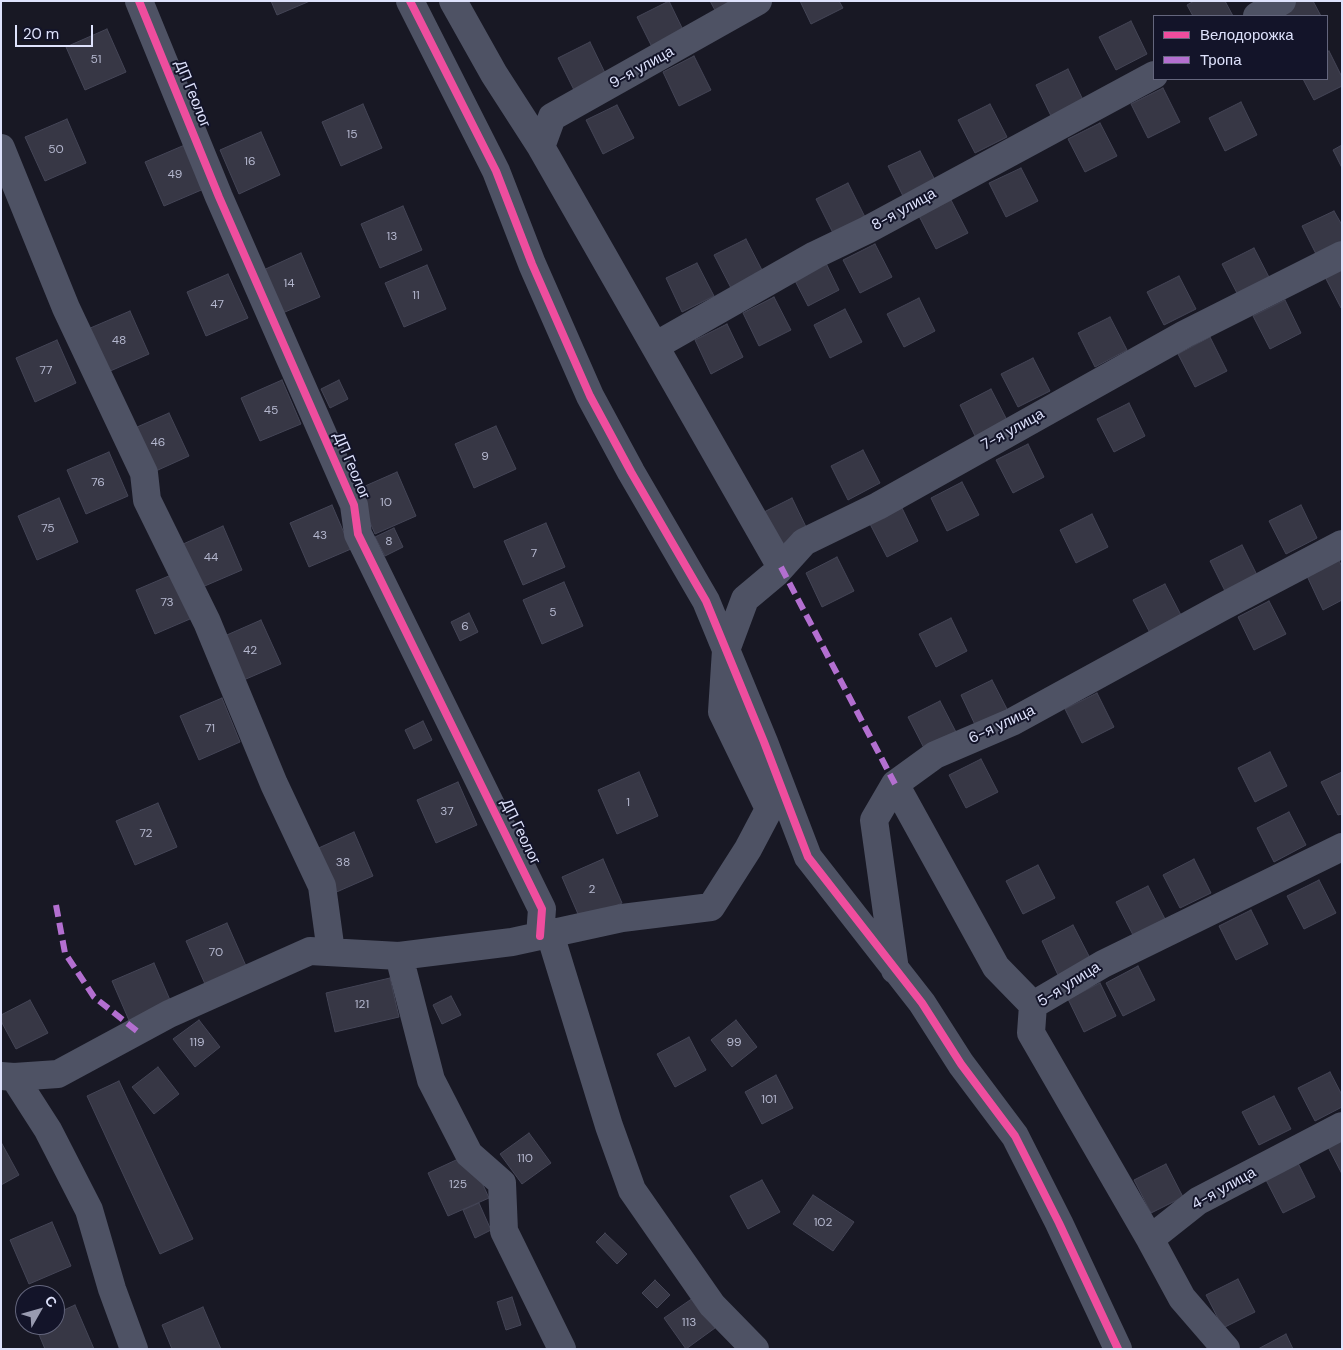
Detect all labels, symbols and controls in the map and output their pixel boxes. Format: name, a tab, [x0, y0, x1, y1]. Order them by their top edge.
scale bar	[18, 15, 95, 47]
legend	[1153, 15, 1328, 80]
text: 20 m	[23, 24, 59, 44]
text: Велодорожка	[1200, 25, 1294, 45]
street label: 9-я улица	[607, 43, 677, 93]
text: Тропа	[1200, 50, 1241, 70]
house number: 51	[90, 53, 102, 67]
street label: ДП Геолог	[170, 58, 214, 130]
house number: 15	[346, 128, 358, 142]
house number: 50	[48, 143, 64, 157]
house number: 16	[244, 155, 256, 169]
house number: 49	[168, 168, 182, 182]
street label: 8-я улица	[869, 185, 939, 235]
house number: 13	[387, 230, 397, 244]
house number: 14	[283, 277, 295, 291]
house number: 11	[412, 289, 420, 303]
house number: 47	[210, 298, 224, 312]
house number: 48	[112, 334, 126, 348]
house number: 77	[40, 364, 52, 378]
house number: 45	[264, 404, 278, 418]
street label: 7-я улица	[978, 405, 1048, 455]
street label: ДП Геолог	[329, 430, 373, 502]
house number: 46	[151, 436, 165, 450]
house number: 9	[481, 450, 489, 464]
house number: 76	[91, 476, 105, 490]
house number: 10	[380, 496, 392, 510]
house number: 75	[41, 522, 55, 536]
house number: 43	[313, 529, 327, 543]
house number: 8	[385, 535, 393, 549]
house number: 7	[531, 547, 537, 561]
house number: 44	[204, 551, 218, 565]
house number: 73	[160, 596, 174, 610]
house number: 5	[549, 606, 557, 620]
house number: 6	[461, 620, 469, 634]
house number: 42	[243, 644, 257, 658]
street label: 6-я улица	[966, 702, 1038, 748]
house number: 71	[205, 722, 215, 736]
street label: ДП Геолог	[496, 796, 544, 868]
house number: 1	[626, 796, 630, 810]
house number: 37	[440, 805, 454, 819]
house number: 72	[139, 827, 153, 841]
house number: 38	[336, 856, 350, 870]
house number: 2	[589, 883, 595, 897]
house number: 70	[209, 946, 223, 960]
street label: 5-я улица	[1034, 959, 1104, 1011]
house number: 121	[355, 998, 369, 1012]
house number: 119	[189, 1036, 205, 1050]
house number: 99	[726, 1036, 742, 1050]
house number: 101	[761, 1093, 777, 1107]
house number: 110	[517, 1152, 533, 1166]
street label: 4-я улица	[1189, 1164, 1259, 1214]
house number: 125	[449, 1178, 467, 1192]
house number: 102	[814, 1216, 832, 1230]
north arrow	[15, 1285, 65, 1335]
text: С	[41, 1292, 61, 1311]
house number: 113	[682, 1316, 696, 1330]

